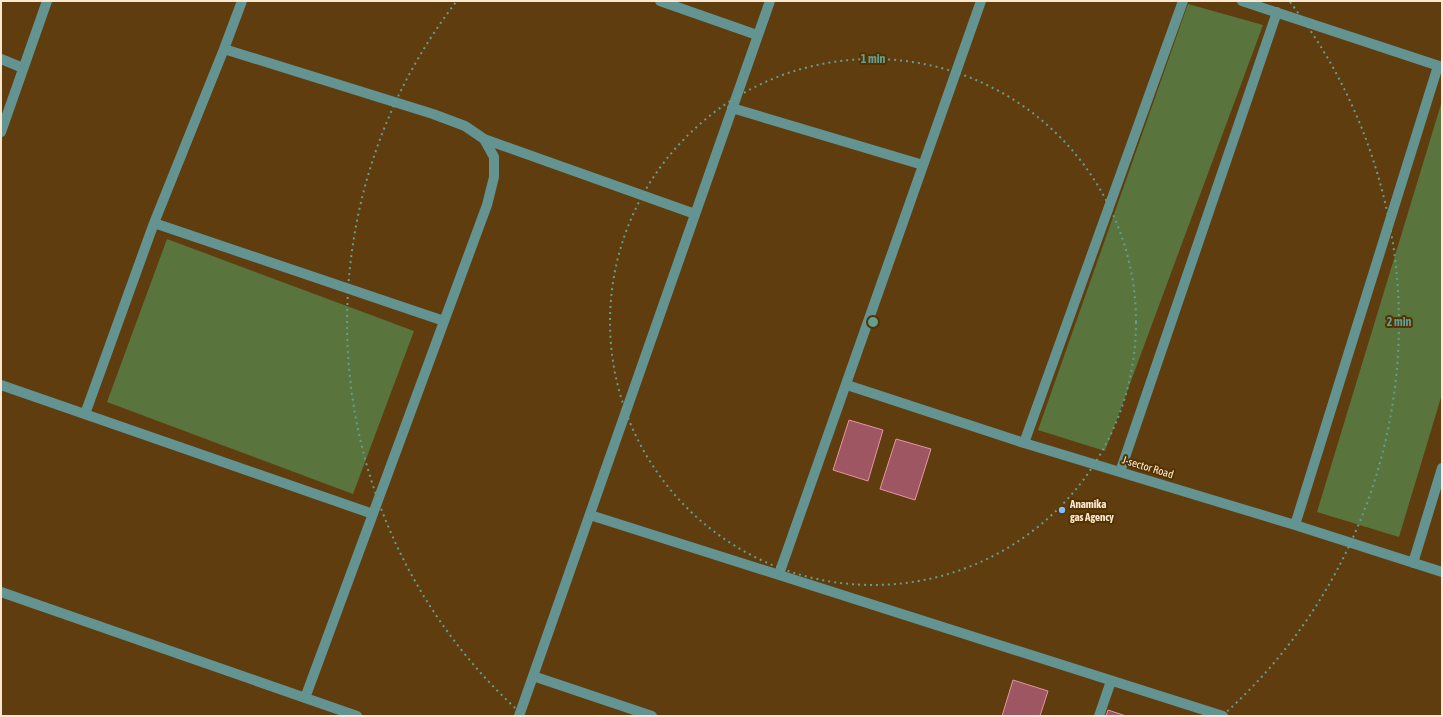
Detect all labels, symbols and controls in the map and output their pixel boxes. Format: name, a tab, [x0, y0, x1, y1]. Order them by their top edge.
text: 1 min	[861, 52, 885, 66]
centre of rings	[866, 315, 880, 329]
text: 2 min	[1387, 315, 1411, 329]
street label: J-sector Road	[1121, 453, 1175, 481]
place label: Anamika gas Agency	[1069, 498, 1114, 523]
marker: Anamika gas Agency	[1057, 505, 1067, 515]

